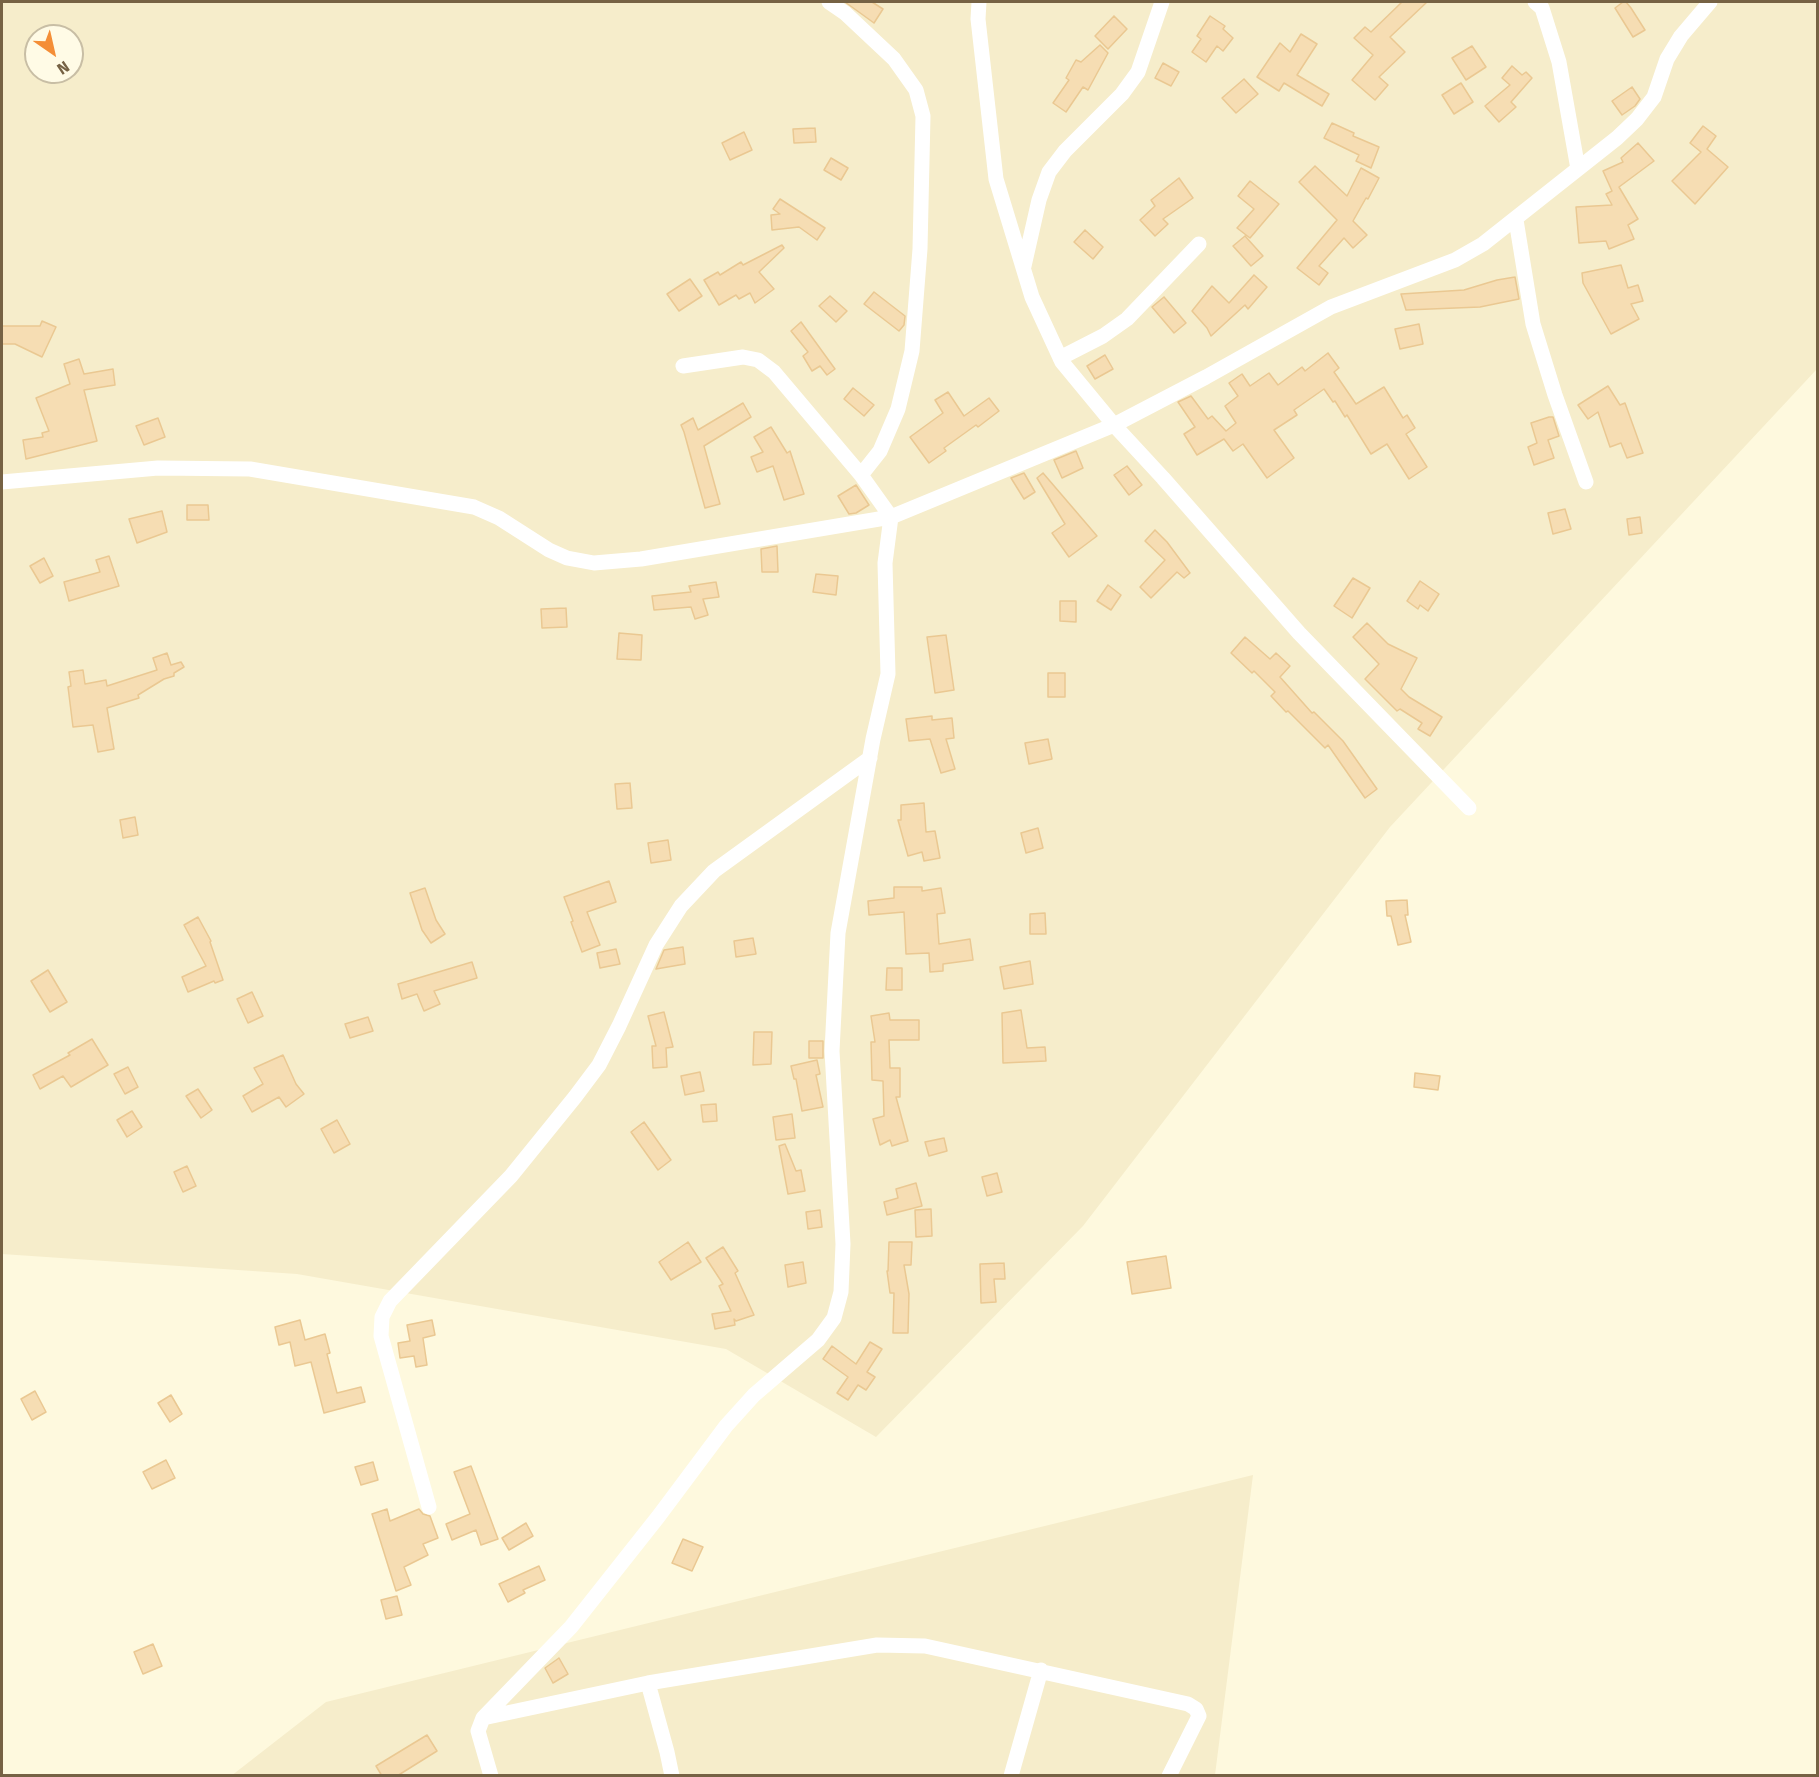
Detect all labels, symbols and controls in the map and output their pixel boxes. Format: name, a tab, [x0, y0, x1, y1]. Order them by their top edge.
north arrow	[24, 24, 84, 84]
text: N	[54, 57, 73, 79]

